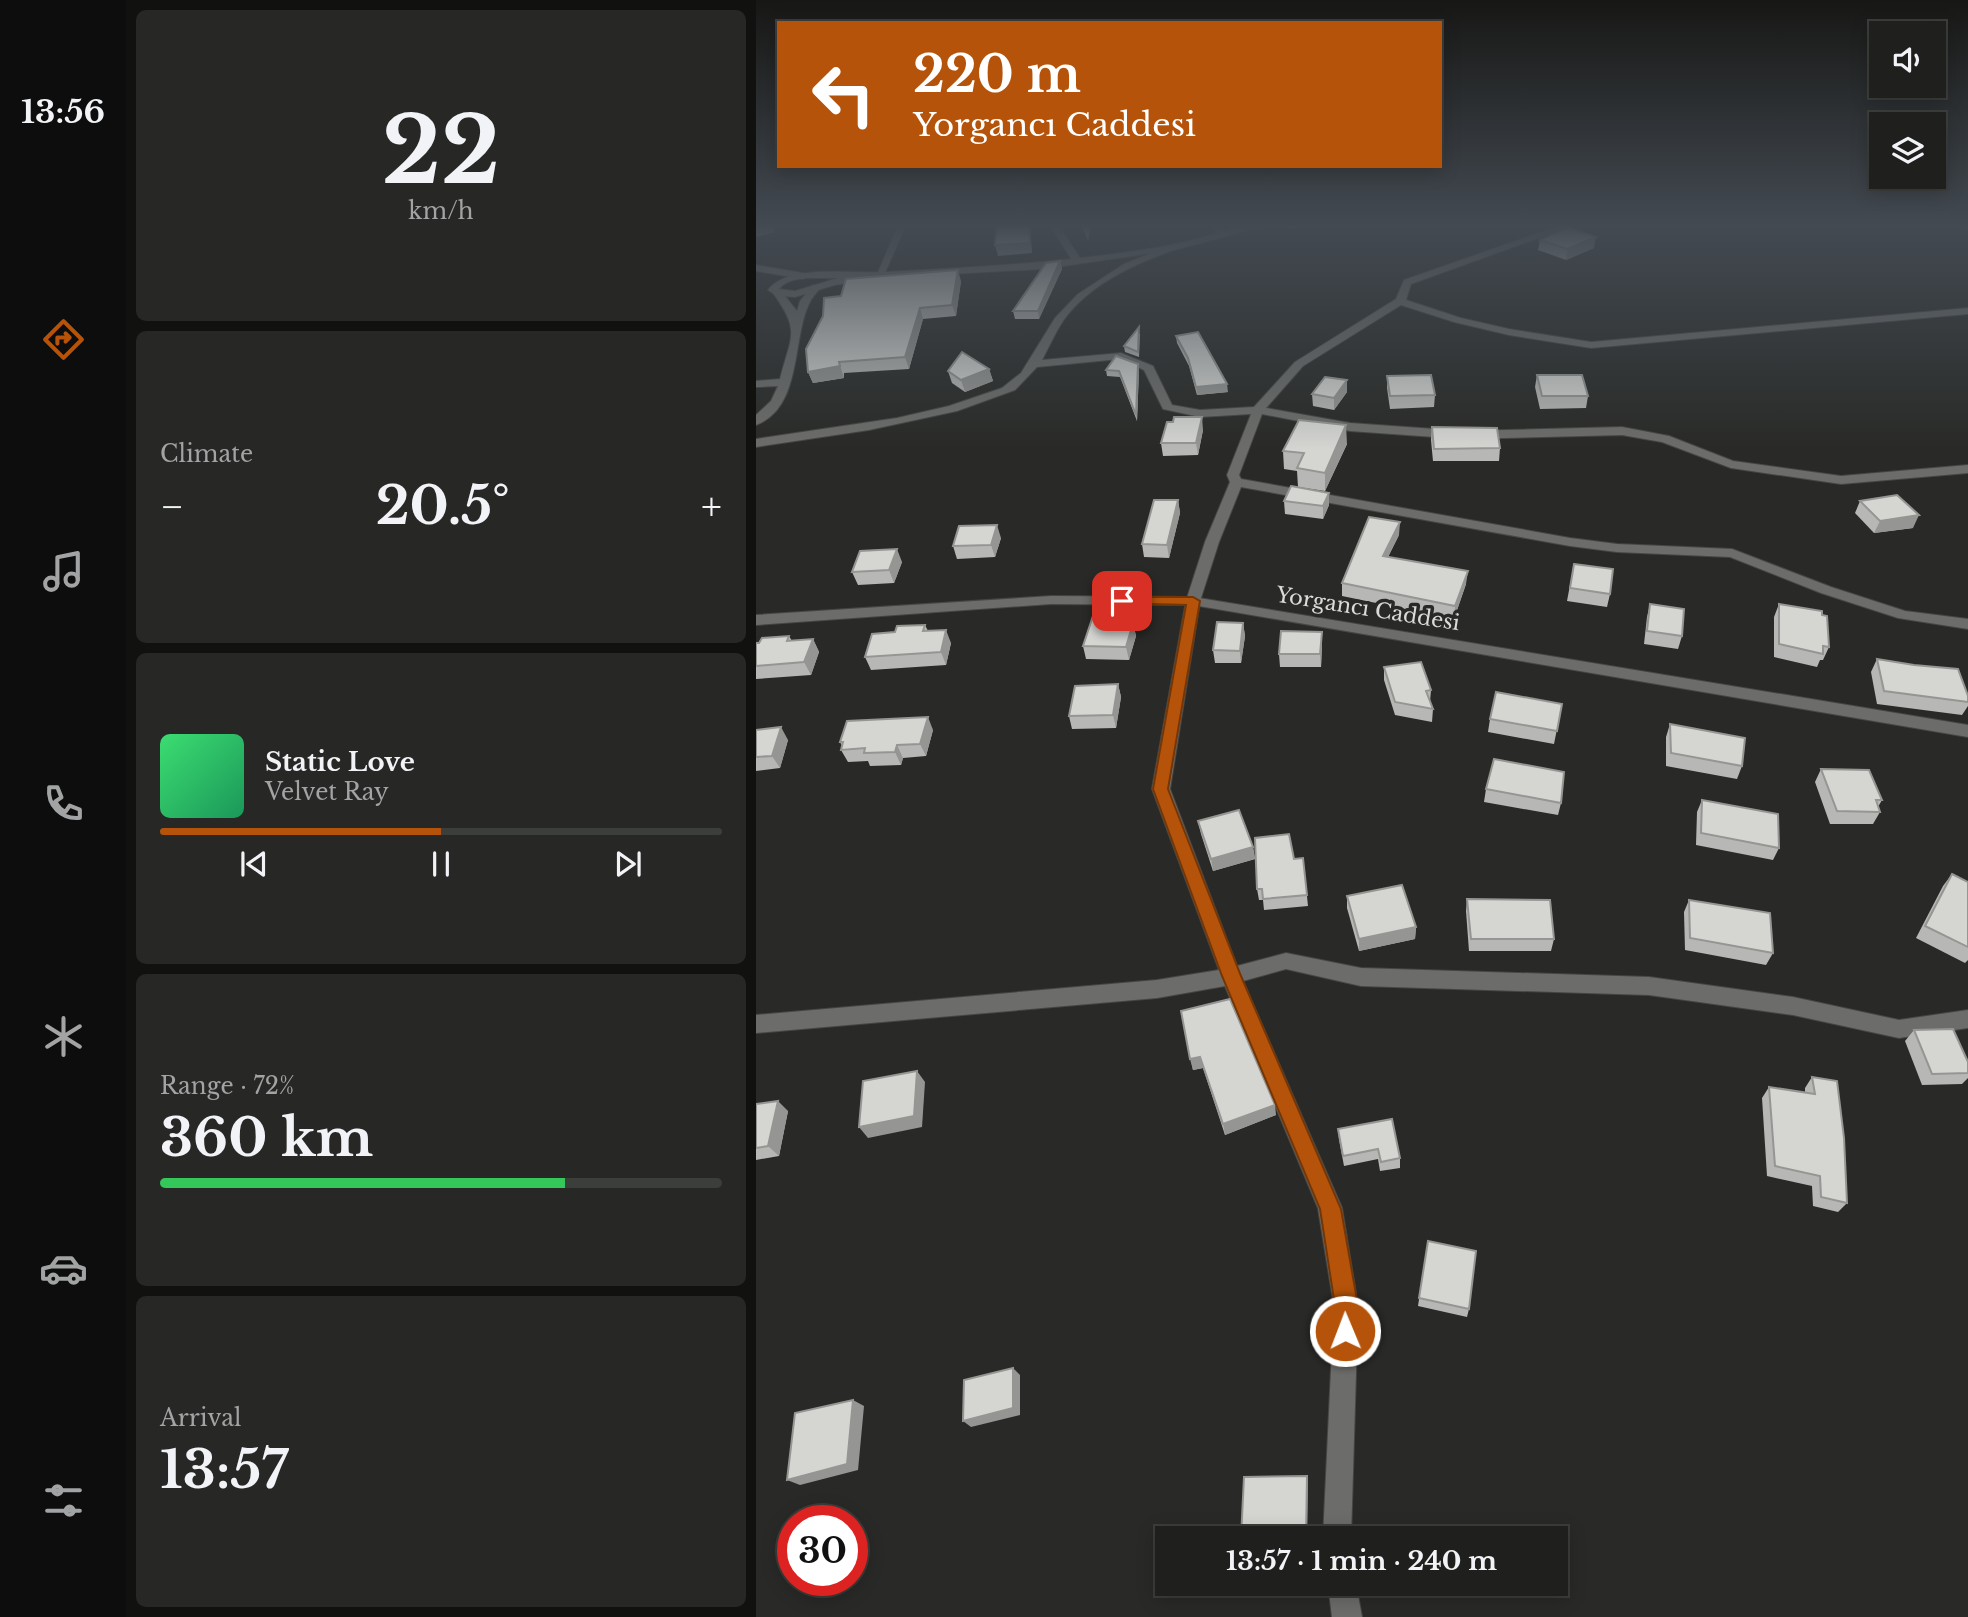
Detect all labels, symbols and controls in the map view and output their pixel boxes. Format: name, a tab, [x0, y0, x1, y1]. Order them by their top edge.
map controls	[1869, 21, 1946, 189]
button: sound	[1869, 21, 1946, 98]
text: 220 m	[913, 44, 1081, 105]
icon: left	[798, 49, 889, 140]
text: 13:56	[21, 92, 105, 132]
text: 22	[382, 95, 500, 208]
text: Yorgancı Caddesi	[913, 105, 1196, 145]
button: layers	[1869, 112, 1946, 189]
text: km/h	[408, 197, 474, 225]
icon: directions	[39, 315, 88, 364]
text: Climate	[160, 440, 253, 468]
text: 20.5°	[376, 474, 510, 538]
text: −	[160, 483, 184, 530]
text: +	[701, 483, 722, 530]
icon: music	[39, 547, 88, 596]
pin	[1092, 571, 1152, 631]
street label: Yorgancı Caddesi	[1273, 581, 1462, 636]
icon: arrive	[1103, 582, 1141, 620]
text: Static Love	[265, 746, 415, 778]
text: Velvet Ray	[265, 778, 389, 806]
icon: phone	[39, 779, 88, 828]
icon: previous	[235, 845, 273, 883]
icon: pause	[422, 845, 460, 883]
icon: next	[609, 845, 647, 883]
icon: climate	[39, 1012, 88, 1061]
text: Range · 72%	[160, 1072, 294, 1100]
text: 360 km	[160, 1106, 373, 1170]
icon: car	[39, 1244, 88, 1293]
position arrow	[1308, 1294, 1382, 1368]
text: Arrival	[160, 1404, 241, 1432]
text: 13:57	[160, 1438, 288, 1502]
icon: filters	[39, 1476, 88, 1525]
speed limit sign: 30	[777, 1505, 868, 1596]
text: 13:57 · 1 min · 240 m	[1226, 1545, 1497, 1577]

